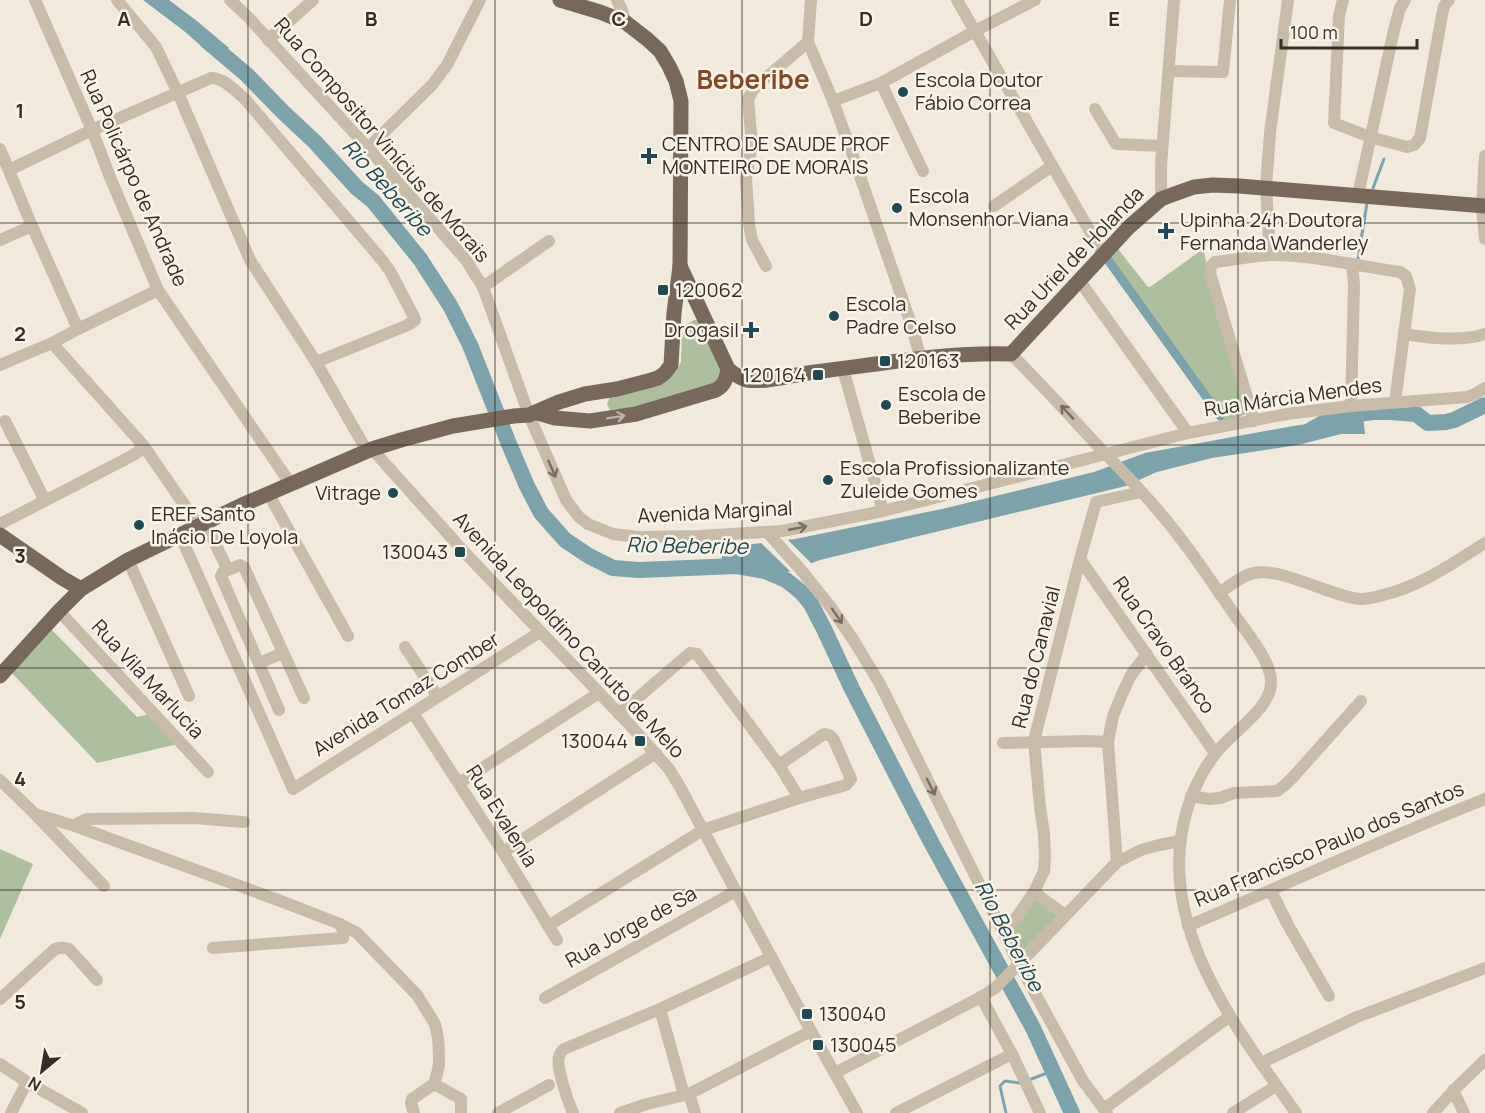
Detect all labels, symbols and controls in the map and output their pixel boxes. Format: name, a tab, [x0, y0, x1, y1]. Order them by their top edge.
text: A	[117, 5, 131, 32]
text: B	[365, 5, 378, 32]
text: C	[612, 5, 626, 32]
text: D	[859, 5, 873, 32]
text: E	[1108, 5, 1120, 32]
street label: Rua Compositor Vinícius de Morais	[269, 12, 496, 268]
scale bar	[1281, 12, 1418, 50]
text: 100 m	[1290, 20, 1338, 44]
district label: Beberibe	[696, 61, 810, 97]
street label: Rua Policárpo de Andrade	[74, 65, 195, 291]
place label: Escola Doutor Fábio Correa	[915, 66, 1043, 116]
marker: Escola Doutor Fábio Correa	[896, 85, 910, 99]
text: 1	[16, 97, 24, 124]
place label: CENTRO DE SAUDE PROF MONTEIRO DE MORAIS	[662, 130, 890, 180]
water label: Rio Beberibe	[337, 133, 440, 243]
marker: CENTRO DE SAUDE PROF MONTEIRO DE MORAIS	[640, 147, 658, 165]
street label: Rua Uriel de Holanda	[998, 180, 1149, 335]
place label: Escola Monsenhor Viana	[909, 182, 1069, 232]
marker: Escola Monsenhor Viana	[890, 201, 904, 215]
place label: Upinha 24h Doutora Fernanda Wanderley	[1180, 206, 1369, 256]
marker: Upinha 24h Doutora Fernanda Wanderley	[1157, 222, 1175, 240]
place label: 120062	[675, 276, 742, 303]
marker: 120062	[656, 283, 670, 297]
place label: Escola Padre Celso	[846, 290, 956, 340]
marker: Escola Padre Celso	[827, 309, 841, 323]
place label: Drogasil	[664, 316, 739, 343]
text: 2	[14, 320, 26, 347]
marker: Drogasil	[744, 323, 758, 337]
place label: 120163	[897, 347, 960, 374]
marker: 120163	[878, 354, 892, 368]
place label: 120164	[743, 361, 806, 388]
marker: 120164	[811, 368, 825, 382]
street label: Rua Márcia Mendes	[1202, 371, 1384, 422]
place label: Escola de Beberibe	[898, 380, 986, 430]
marker: Escola de Beberibe	[879, 398, 893, 412]
one-way arrow	[1059, 405, 1074, 420]
one-way arrow	[605, 412, 625, 423]
place label: Escola Profissionalizante Zuleide Gomes	[840, 454, 1069, 504]
one-way arrow	[548, 460, 559, 478]
marker: Escola Profissionalizante Zuleide Gomes	[821, 473, 835, 487]
place label: Vitrage	[315, 479, 381, 506]
marker: Vitrage	[386, 486, 400, 500]
street label: Avenida Marginal	[637, 494, 793, 529]
place label: EREF Santo Inácio De Loyola	[151, 500, 298, 550]
street label: Avenida Leopoldino Canuto de Melo	[448, 506, 691, 764]
marker: EREF Santo Inácio De Loyola	[132, 518, 146, 532]
one-way arrow	[788, 522, 807, 533]
water label: Rio Beberibe	[626, 530, 750, 560]
place label: 130043	[382, 538, 448, 565]
text: 3	[14, 542, 26, 569]
marker: 130043	[453, 545, 467, 559]
street label: Rua Cravo Branco	[1107, 571, 1222, 719]
street label: Rua do Canavial	[1005, 583, 1066, 731]
one-way arrow	[831, 608, 843, 624]
street label: Rua Vila Marlucia	[86, 613, 211, 744]
street label: Avenida Tomaz Comber	[307, 625, 504, 762]
place label: 130044	[561, 727, 628, 754]
marker: 130044	[633, 734, 647, 748]
street label: Rua Evalenia	[460, 760, 544, 872]
text: 4	[14, 765, 26, 792]
street label: Rua Francisco Paulo dos Santos	[1190, 774, 1468, 913]
one-way arrow	[926, 777, 937, 795]
water label: Rio Beberibe	[969, 875, 1052, 997]
street label: Rua Jorge de Sa	[560, 879, 701, 974]
text: 5	[14, 988, 26, 1015]
place label: 130040	[819, 1000, 886, 1027]
marker: 130040	[800, 1007, 814, 1021]
place label: 130045	[830, 1031, 897, 1058]
marker: 130045	[811, 1038, 825, 1052]
north arrow	[12, 1041, 72, 1101]
text: N	[24, 1072, 45, 1096]

